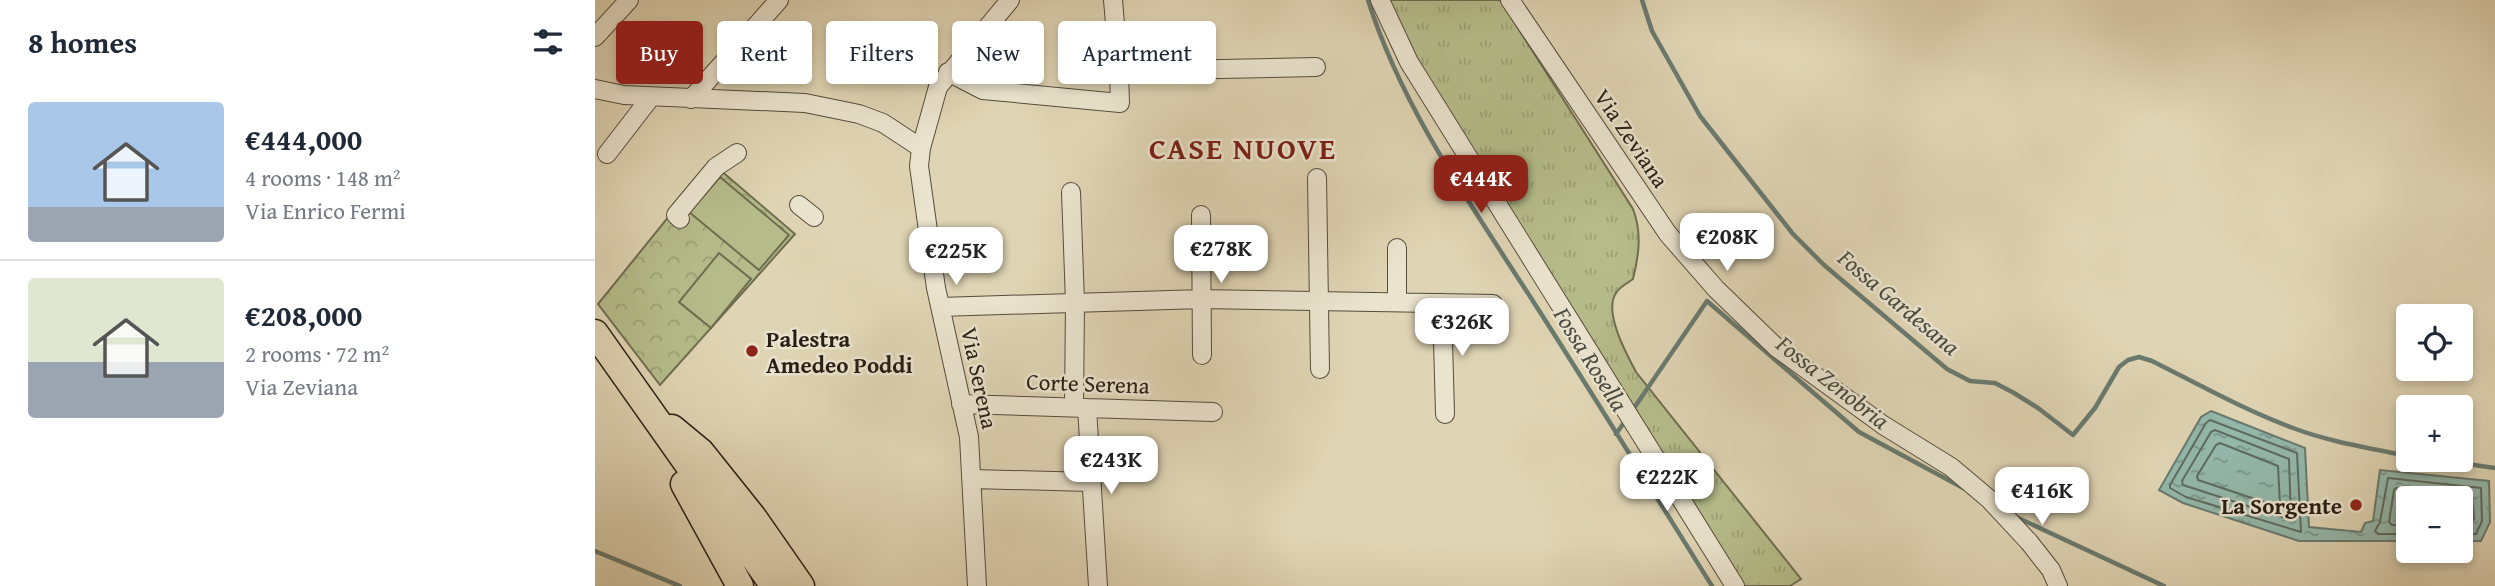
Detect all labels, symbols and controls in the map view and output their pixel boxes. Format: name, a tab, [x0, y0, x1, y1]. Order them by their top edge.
text: 8 homes	[28, 20, 137, 64]
chip: Buy	[616, 21, 703, 84]
chip: Rent	[717, 21, 812, 84]
chip: Filters	[826, 21, 938, 84]
chip: New	[952, 21, 1044, 84]
chip: Apartment	[1058, 21, 1216, 84]
icon: filters	[529, 23, 567, 61]
street label: Via Zeviana	[1587, 82, 1677, 194]
text: €444,000	[245, 117, 362, 161]
district label: CASE NUOVE	[1149, 126, 1337, 170]
icon: home	[84, 130, 168, 214]
pin: €444K	[1432, 156, 1530, 215]
text: 4 rooms · 148 m²	[245, 161, 400, 194]
text: €444K	[1450, 161, 1512, 194]
text: Via Enrico Fermi	[245, 194, 406, 227]
pin: €208K	[1678, 214, 1776, 273]
text: €208K	[1696, 219, 1758, 252]
pin: €278K	[1172, 226, 1270, 285]
pin: €225K	[907, 228, 1005, 287]
text: €278K	[1190, 231, 1252, 264]
text: €225K	[925, 233, 987, 266]
water label: Fossa Gardesana	[1830, 240, 1968, 364]
text: €208,000	[245, 293, 362, 337]
pin: €326K	[1413, 298, 1511, 358]
water label: Fossa Rosella	[1544, 299, 1637, 418]
text: €326K	[1431, 304, 1493, 337]
map controls	[2396, 304, 2473, 563]
button: locate	[2396, 304, 2473, 381]
icon: home	[84, 306, 168, 390]
place label: Palestra Amedeo Poddi	[766, 322, 913, 381]
street label: Via Serena	[953, 324, 1007, 432]
water label: Fossa Zenobria	[1768, 326, 1897, 437]
text: 2 rooms · 72 m²	[245, 337, 389, 370]
marker: Palestra Amedeo Poddi	[744, 343, 760, 359]
street label: Corte Serena	[1026, 364, 1150, 402]
text: Via Zeviana	[245, 370, 358, 403]
button: +	[2396, 395, 2473, 472]
pin: €243K	[1062, 436, 1160, 496]
text: €243K	[1080, 442, 1142, 475]
pin: €222K	[1618, 454, 1716, 513]
text: €222K	[1636, 459, 1698, 492]
pin: €416K	[1993, 468, 2091, 527]
text: €416K	[2011, 473, 2073, 506]
button: −	[2396, 486, 2473, 563]
place label: La Sorgente	[2221, 489, 2342, 522]
marker: La Sorgente	[2348, 497, 2364, 513]

